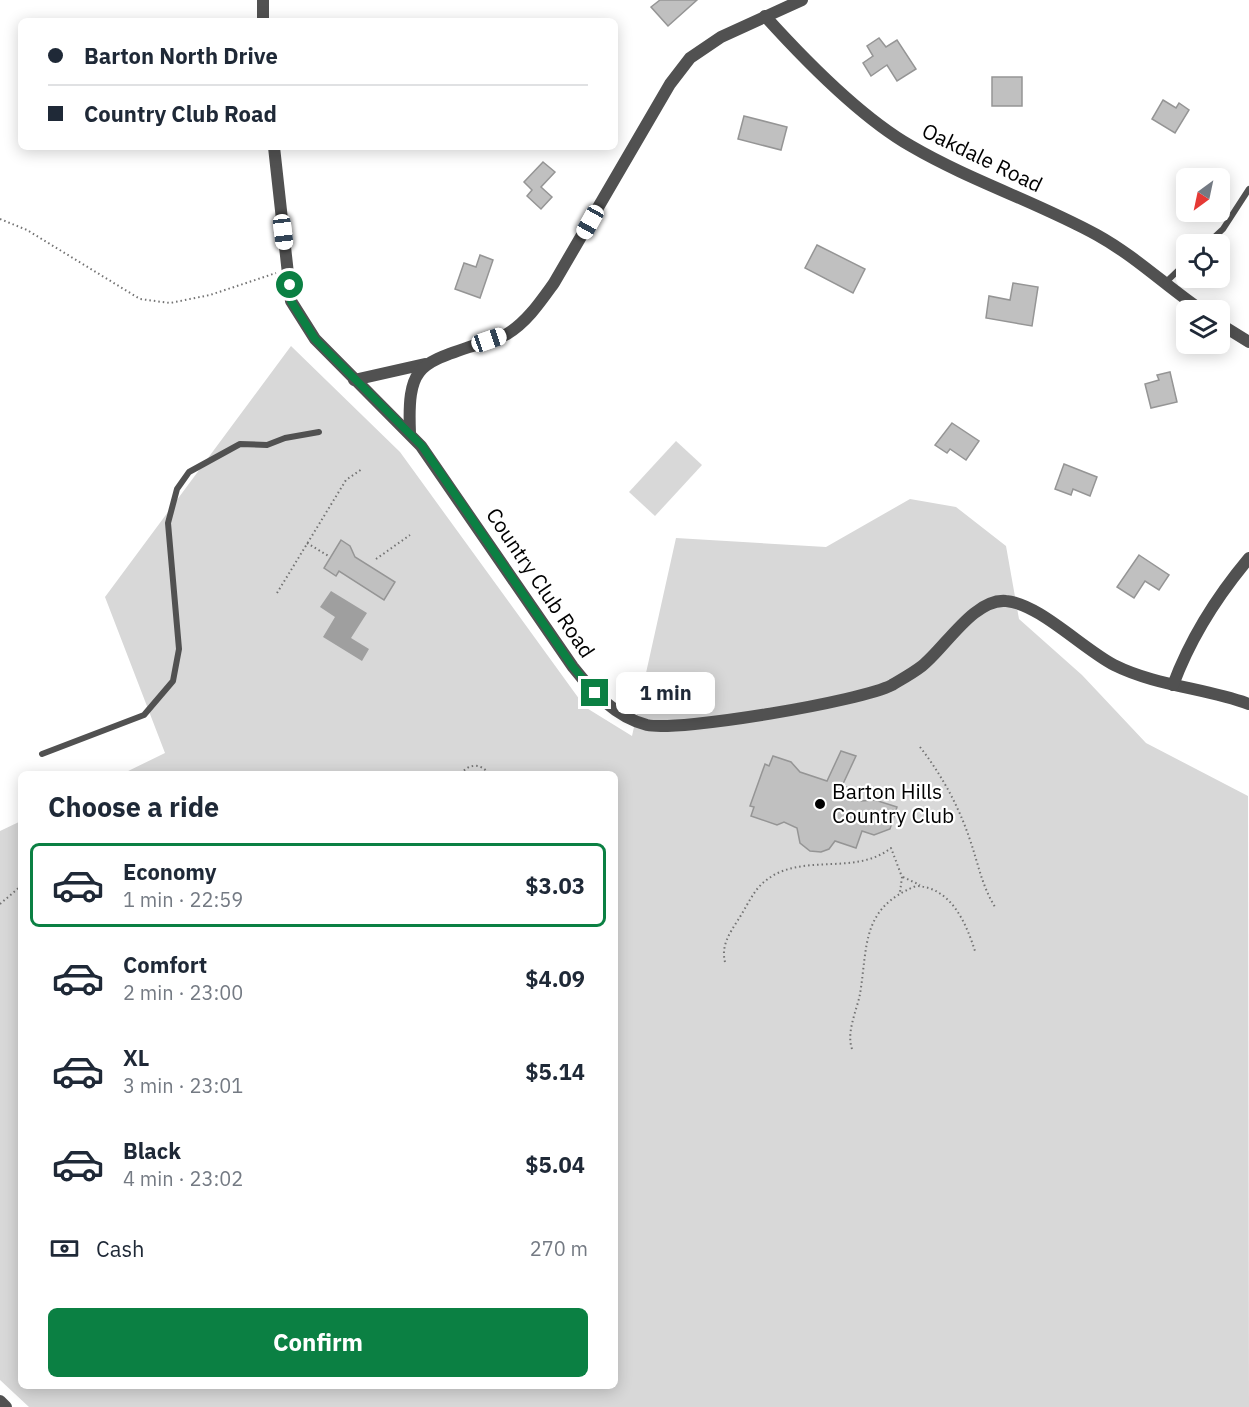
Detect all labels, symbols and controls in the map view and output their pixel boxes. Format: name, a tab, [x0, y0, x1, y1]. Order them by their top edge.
text: Barton North Drive	[84, 41, 278, 70]
text: Country Club Road	[84, 99, 277, 128]
street label: Oakdale Road	[918, 116, 1047, 198]
north arrow	[1176, 168, 1230, 222]
map controls	[1176, 168, 1230, 354]
car	[573, 202, 607, 242]
car	[272, 213, 294, 251]
button: locate	[1176, 234, 1230, 288]
route start	[276, 271, 303, 298]
button: layers	[1176, 300, 1230, 354]
car	[469, 326, 509, 354]
street label: Country Club Road	[480, 502, 602, 663]
callout: 1 min	[616, 672, 715, 714]
route end	[581, 679, 608, 706]
text: 1 min	[639, 679, 692, 706]
place label: Barton Hills Country Club	[832, 777, 954, 829]
text: Choose a ride	[48, 789, 219, 824]
marker: Barton Hills Country Club	[813, 797, 827, 811]
text: Economy	[123, 857, 217, 886]
icon: car	[51, 858, 105, 912]
text: $3.03	[525, 871, 585, 900]
text: 1 min · 22:59	[123, 886, 243, 913]
text: Comfort	[123, 950, 207, 979]
icon: car	[51, 951, 105, 1005]
text: $4.09	[525, 964, 585, 993]
text: 2 min · 23:00	[123, 979, 243, 1006]
text: XL	[123, 1043, 149, 1072]
icon: car	[51, 1044, 105, 1098]
text: $5.14	[525, 1057, 585, 1086]
text: 3 min · 23:01	[123, 1072, 243, 1099]
text: Black	[123, 1136, 181, 1165]
icon: car	[51, 1137, 105, 1191]
text: $5.04	[525, 1150, 585, 1179]
text: 4 min · 23:02	[123, 1165, 243, 1192]
icon: cash	[48, 1232, 81, 1265]
text: Cash	[96, 1234, 145, 1263]
text: 270 m	[530, 1235, 588, 1262]
button: Confirm	[48, 1308, 588, 1377]

